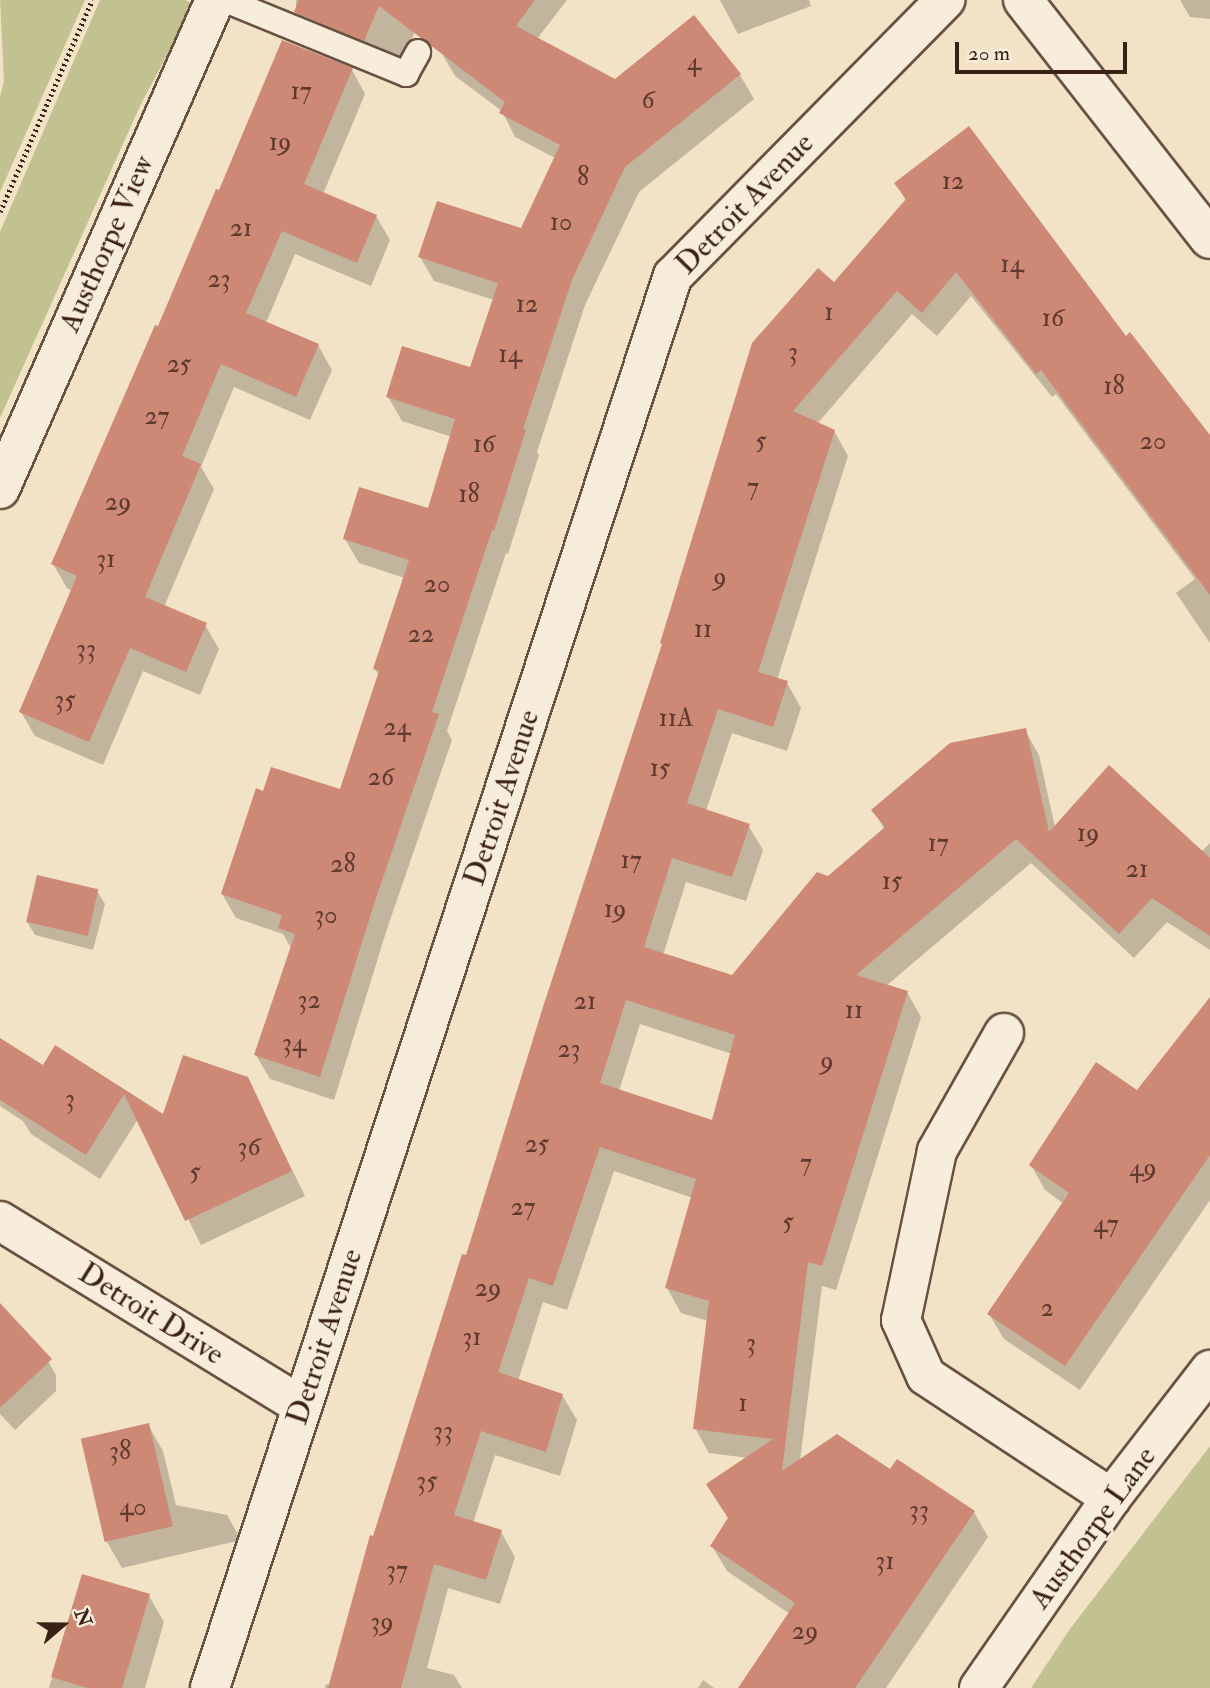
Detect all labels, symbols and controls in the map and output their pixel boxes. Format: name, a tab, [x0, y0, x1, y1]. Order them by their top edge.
scale bar	[958, 28, 1130, 72]
text: 20 m	[968, 40, 1010, 67]
house number: 4	[687, 47, 701, 79]
house number: 17	[290, 76, 312, 108]
house number: 6	[641, 85, 655, 117]
street label: Detroit Avenue	[669, 126, 821, 282]
house number: 19	[269, 127, 291, 159]
street label: Austhorpe View	[52, 150, 162, 338]
house number: 8	[577, 162, 589, 194]
house number: 12	[942, 166, 964, 198]
house number: 10	[550, 207, 572, 239]
house number: 21	[230, 213, 252, 245]
house number: 14	[1000, 249, 1024, 281]
house number: 23	[207, 264, 231, 296]
house number: 12	[516, 289, 538, 321]
house number: 1	[824, 297, 834, 329]
house number: 16	[1042, 303, 1064, 335]
house number: 3	[788, 337, 798, 369]
house number: 14	[498, 339, 522, 371]
house number: 25	[167, 349, 191, 381]
house number: 18	[1103, 371, 1125, 403]
house number: 27	[144, 401, 170, 433]
house number: 5	[755, 426, 767, 458]
house number: 20	[1140, 426, 1166, 458]
house number: 16	[473, 429, 495, 461]
house number: 7	[747, 472, 759, 504]
house number: 18	[458, 479, 480, 511]
house number: 29	[105, 487, 131, 519]
house number: 31	[96, 544, 116, 576]
house number: 9	[713, 562, 727, 594]
house number: 20	[424, 569, 450, 601]
house number: 11	[694, 614, 712, 646]
house number: 22	[408, 619, 434, 651]
house number: 33	[76, 634, 96, 666]
house number: 35	[54, 685, 76, 717]
house number: 11A	[658, 703, 694, 735]
street label: Detroit Avenue	[457, 706, 547, 890]
house number: 24	[383, 712, 411, 744]
house number: 15	[650, 753, 670, 785]
house number: 26	[368, 762, 394, 794]
house number: 19	[1077, 818, 1099, 850]
house number: 17	[927, 828, 949, 860]
house number: 17	[620, 845, 642, 877]
house number: 28	[330, 849, 356, 881]
house number: 21	[1126, 854, 1148, 886]
house number: 15	[882, 866, 902, 898]
house number: 19	[604, 894, 626, 926]
house number: 30	[314, 900, 338, 932]
house number: 32	[297, 985, 321, 1017]
house number: 21	[574, 986, 596, 1018]
house number: 11	[845, 995, 863, 1027]
house number: 34	[282, 1028, 306, 1060]
house number: 23	[557, 1034, 581, 1066]
house number: 9	[820, 1046, 834, 1078]
house number: 3	[65, 1084, 75, 1116]
house number: 25	[525, 1129, 549, 1161]
house number: 36	[237, 1132, 261, 1164]
house number: 7	[800, 1148, 812, 1180]
house number: 49	[1129, 1153, 1157, 1185]
house number: 5	[189, 1157, 201, 1189]
house number: 27	[510, 1192, 536, 1224]
house number: 5	[782, 1207, 794, 1239]
house number: 47	[1093, 1209, 1119, 1241]
street label: Detroit Avenue	[280, 1245, 370, 1429]
street label: Detroit Drive	[72, 1255, 230, 1373]
house number: 29	[475, 1273, 501, 1305]
house number: 2	[1040, 1293, 1054, 1325]
house number: 31	[462, 1322, 482, 1354]
house number: 3	[746, 1328, 756, 1360]
house number: 1	[738, 1388, 748, 1420]
house number: 33	[433, 1416, 453, 1448]
house number: 38	[109, 1436, 131, 1468]
street label: Austhorpe Lane	[1022, 1440, 1164, 1616]
house number: 35	[416, 1466, 438, 1498]
house number: 40	[119, 1492, 147, 1524]
house number: 33	[909, 1495, 929, 1527]
house number: 31	[875, 1546, 895, 1578]
house number: 37	[386, 1555, 408, 1587]
north arrow	[28, 1590, 98, 1660]
text: N	[69, 1606, 97, 1630]
house number: 39	[370, 1607, 394, 1639]
house number: 29	[792, 1616, 818, 1648]

